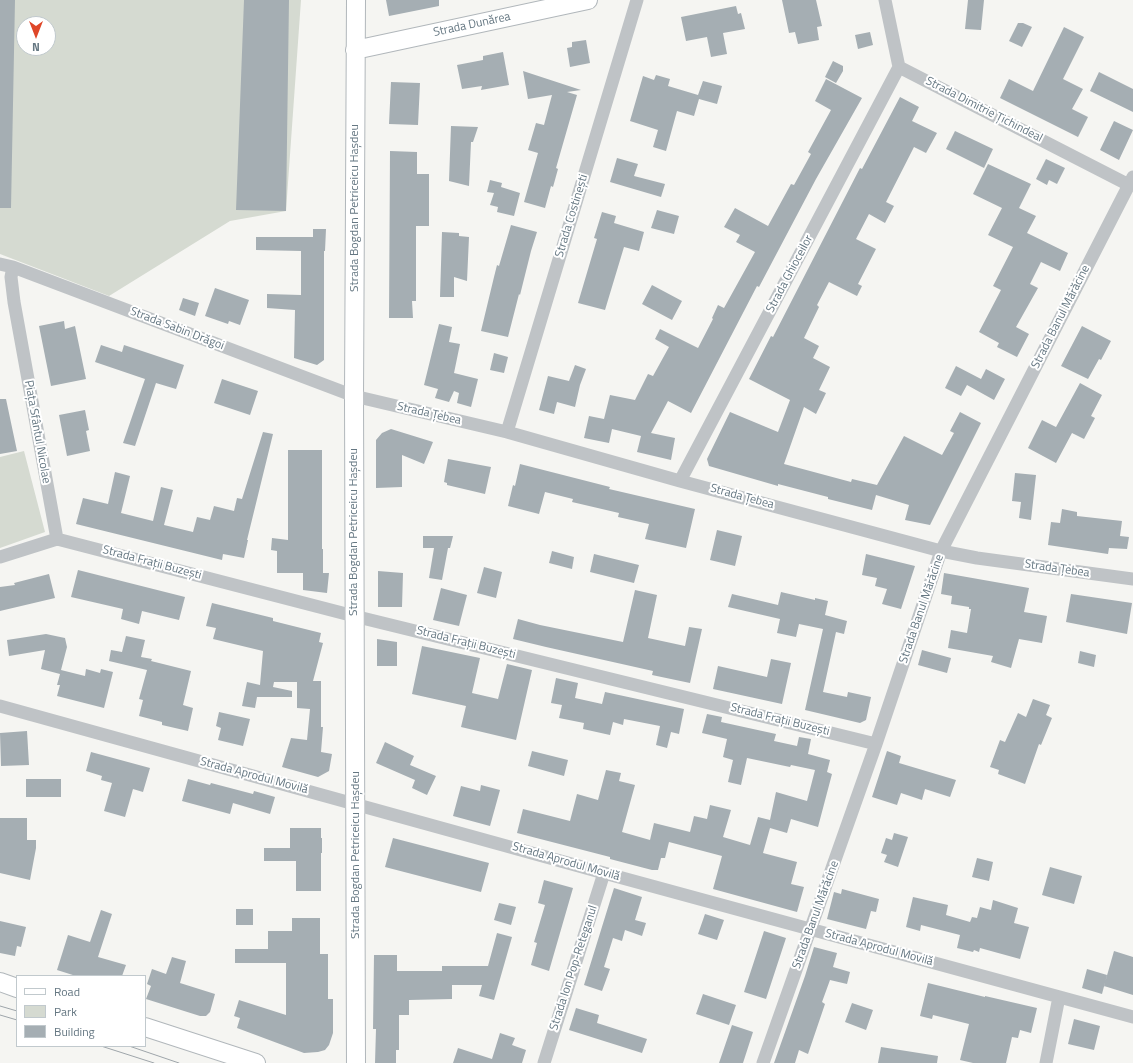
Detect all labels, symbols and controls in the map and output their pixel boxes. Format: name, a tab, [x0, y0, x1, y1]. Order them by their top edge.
street label: Strada Dunărea	[432, 10, 512, 40]
north arrow	[16, 16, 56, 56]
text: N	[32, 39, 40, 55]
street label: Strada Dimitrie Țichindeal	[923, 74, 1045, 146]
street label: Strada Bogdan Petriceicu Hașdeu	[348, 124, 362, 292]
street label: Strada Costinești	[553, 173, 591, 259]
street label: Strada Ghioceilor	[764, 233, 816, 315]
street label: Strada Banul Mărăcine	[1029, 263, 1093, 371]
street label: Strada Sabin Drăgoi	[128, 304, 226, 354]
street label: Piața Sfântul Nicolae	[21, 379, 53, 485]
street label: Strada Țebea	[396, 400, 462, 428]
street label: Strada Bogdan Petriceicu Hașdeu	[347, 448, 361, 616]
street label: Strada Țebea	[709, 482, 775, 512]
street label: Strada Frații Buzești	[101, 543, 203, 583]
street label: Strada Banul Mărăcine	[897, 553, 947, 665]
street label: Strada Țebea	[1024, 557, 1090, 581]
street label: Strada Frații Buzești	[415, 624, 517, 662]
street label: Strada Frații Buzești	[729, 701, 831, 739]
street label: Strada Aprodul Movilă	[198, 755, 310, 797]
street label: Strada Bogdan Petriceicu Hașdeu	[349, 771, 363, 939]
street label: Strada Aprodul Movilă	[511, 840, 621, 884]
street label: Strada Banul Mărăcine	[790, 859, 842, 971]
street label: Strada Ion Pop-Reteganul	[547, 904, 601, 1032]
street label: Strada Aprodul Movilă	[823, 927, 935, 969]
legend	[16, 975, 146, 1047]
text: Road	[54, 982, 80, 1001]
text: Park	[54, 1002, 77, 1021]
text: Building	[54, 1022, 95, 1041]

